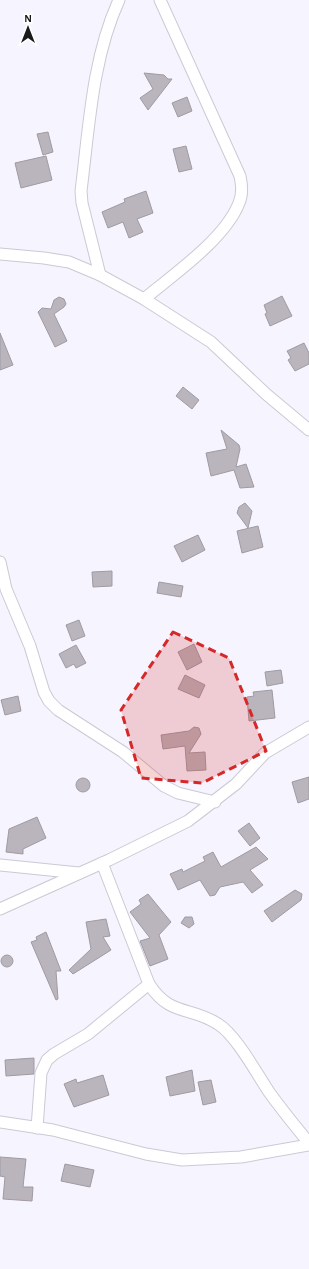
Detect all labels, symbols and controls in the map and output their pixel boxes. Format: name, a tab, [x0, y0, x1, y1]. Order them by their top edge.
north arrow	[8, 8, 48, 48]
text: N	[24, 13, 32, 24]

